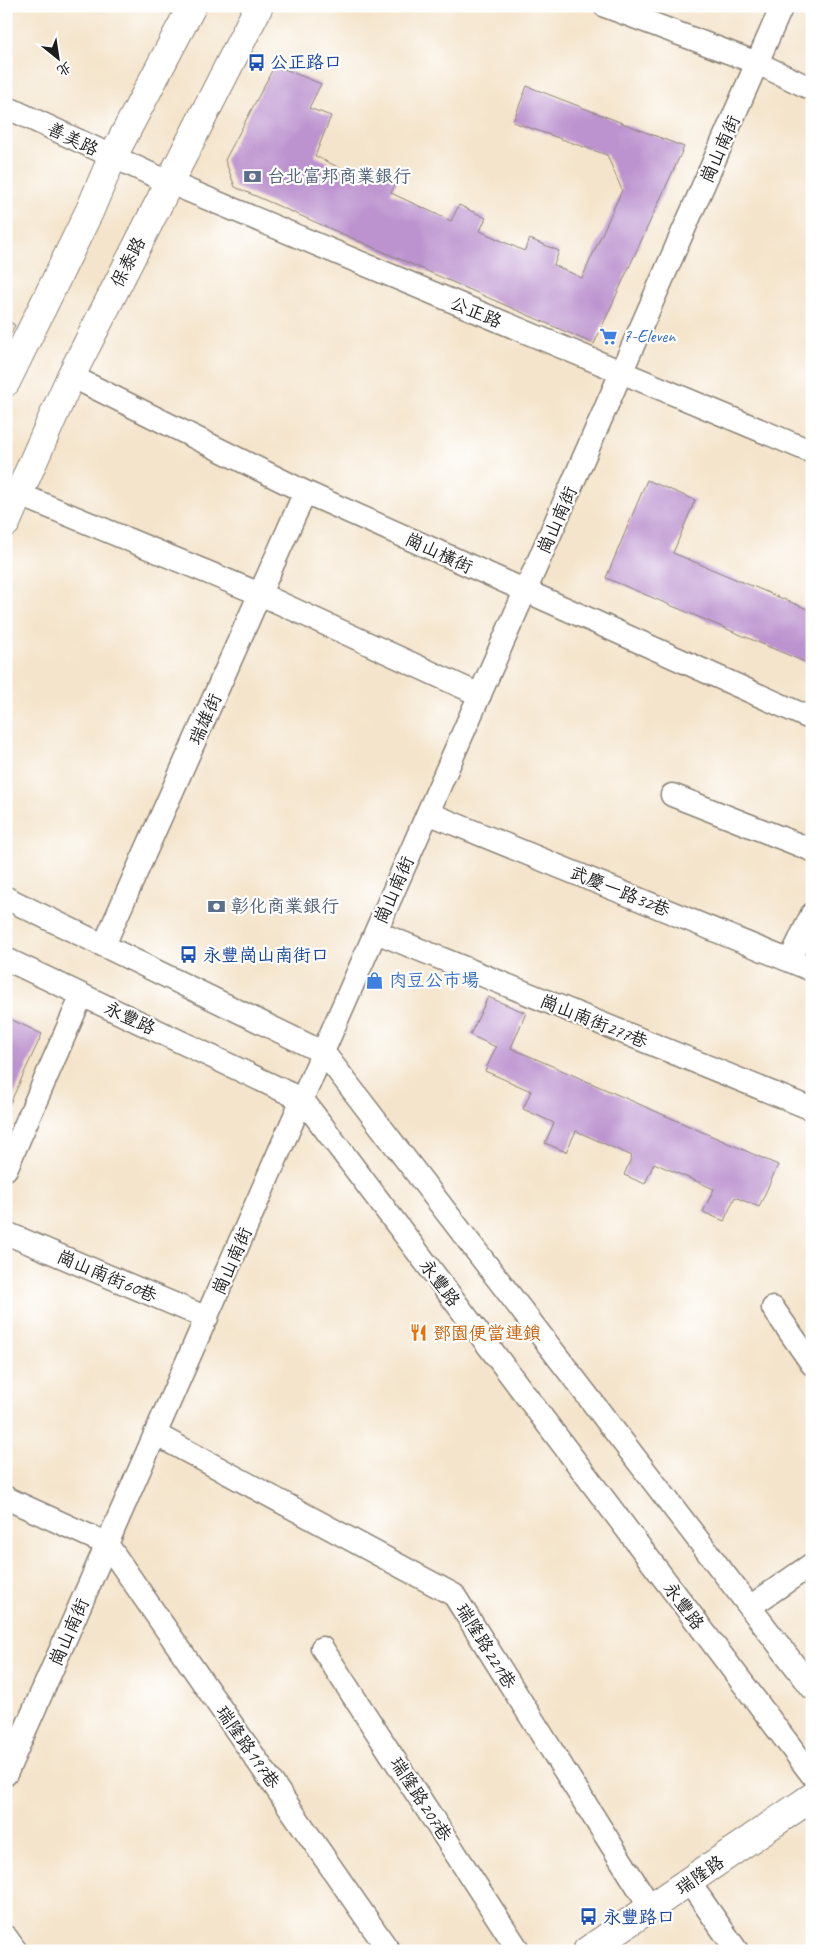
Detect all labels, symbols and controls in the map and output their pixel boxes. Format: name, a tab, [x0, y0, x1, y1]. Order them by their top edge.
north arrow	[32, 32, 82, 82]
place label: 公正路口	[270, 51, 342, 73]
bus stop icon: 公正路口	[246, 52, 266, 72]
text: 北	[54, 58, 75, 80]
street label: 崗山南街	[695, 112, 745, 186]
street label: 善美路	[44, 117, 102, 161]
place label: 台北富邦商業銀行	[267, 165, 411, 187]
bank icon: 台北富邦商業銀行	[243, 166, 263, 186]
street label: 保泰路	[106, 233, 150, 291]
street label: 公正路	[447, 291, 505, 333]
place label: 7-Eleven	[623, 325, 676, 347]
supermarket icon: 7-Eleven	[599, 326, 619, 346]
street label: 崗山南街	[532, 483, 582, 557]
street label: 崗山橫街	[402, 528, 476, 578]
street label: 瑞雄街	[184, 690, 226, 748]
street label: 崗山南街	[369, 853, 419, 927]
street label: 武慶一路32巷	[567, 861, 673, 921]
place label: 彰化商業銀行	[231, 895, 339, 917]
bank icon: 彰化商業銀行	[207, 896, 227, 916]
place label: 永豐崗山南街口	[203, 944, 329, 966]
bus stop icon: 永豐崗山南街口	[179, 945, 199, 965]
place label: 肉豆公市場	[389, 969, 479, 991]
shop icon: 肉豆公市場	[365, 970, 385, 990]
street label: 崗山南街277巷	[537, 989, 651, 1053]
street label: 永豐路	[101, 997, 159, 1039]
street label: 崗山南街	[207, 1224, 257, 1298]
street label: 崗山南街60巷	[54, 1245, 160, 1307]
street label: 永豐路	[415, 1255, 465, 1311]
place label: 鄧園便當連鎖	[433, 1322, 541, 1344]
restaurant icon: 鄧園便當連鎖	[409, 1323, 429, 1343]
street label: 永豐路	[659, 1578, 709, 1634]
street label: 崗山南街	[44, 1595, 94, 1669]
street label: 瑞隆路221巷	[451, 1599, 521, 1693]
street label: 瑞隆路197巷	[211, 1701, 285, 1793]
street label: 瑞隆路207巷	[386, 1753, 456, 1845]
street label: 瑞隆路	[672, 1851, 728, 1899]
place label: 永豐路口	[603, 1906, 675, 1928]
bus stop icon: 永豐路口	[579, 1907, 599, 1927]

